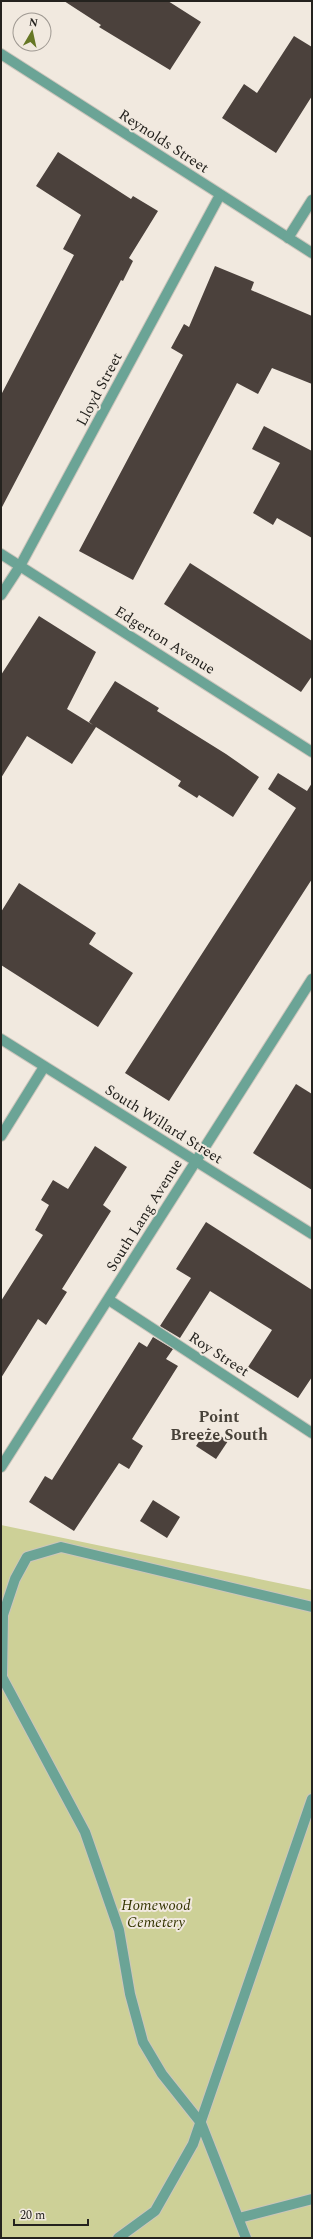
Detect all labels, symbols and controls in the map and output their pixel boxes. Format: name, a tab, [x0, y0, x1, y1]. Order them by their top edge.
north arrow	[12, 12, 52, 52]
text: N	[28, 14, 39, 32]
street label: Reynolds Street	[114, 104, 213, 179]
street label: Lloyd Street	[70, 348, 129, 430]
street label: Edgerton Avenue	[110, 600, 220, 681]
street label: South Willard Street	[100, 1079, 227, 1170]
street label: South Lang Avenue	[100, 1154, 188, 1276]
street label: Roy Street	[184, 1326, 254, 1383]
district label: Point Breeze South	[170, 1405, 268, 1447]
park label: Homewood Cemetery	[121, 1894, 191, 1934]
scale bar	[14, 2201, 88, 2227]
text: 20 m	[20, 2206, 45, 2225]

